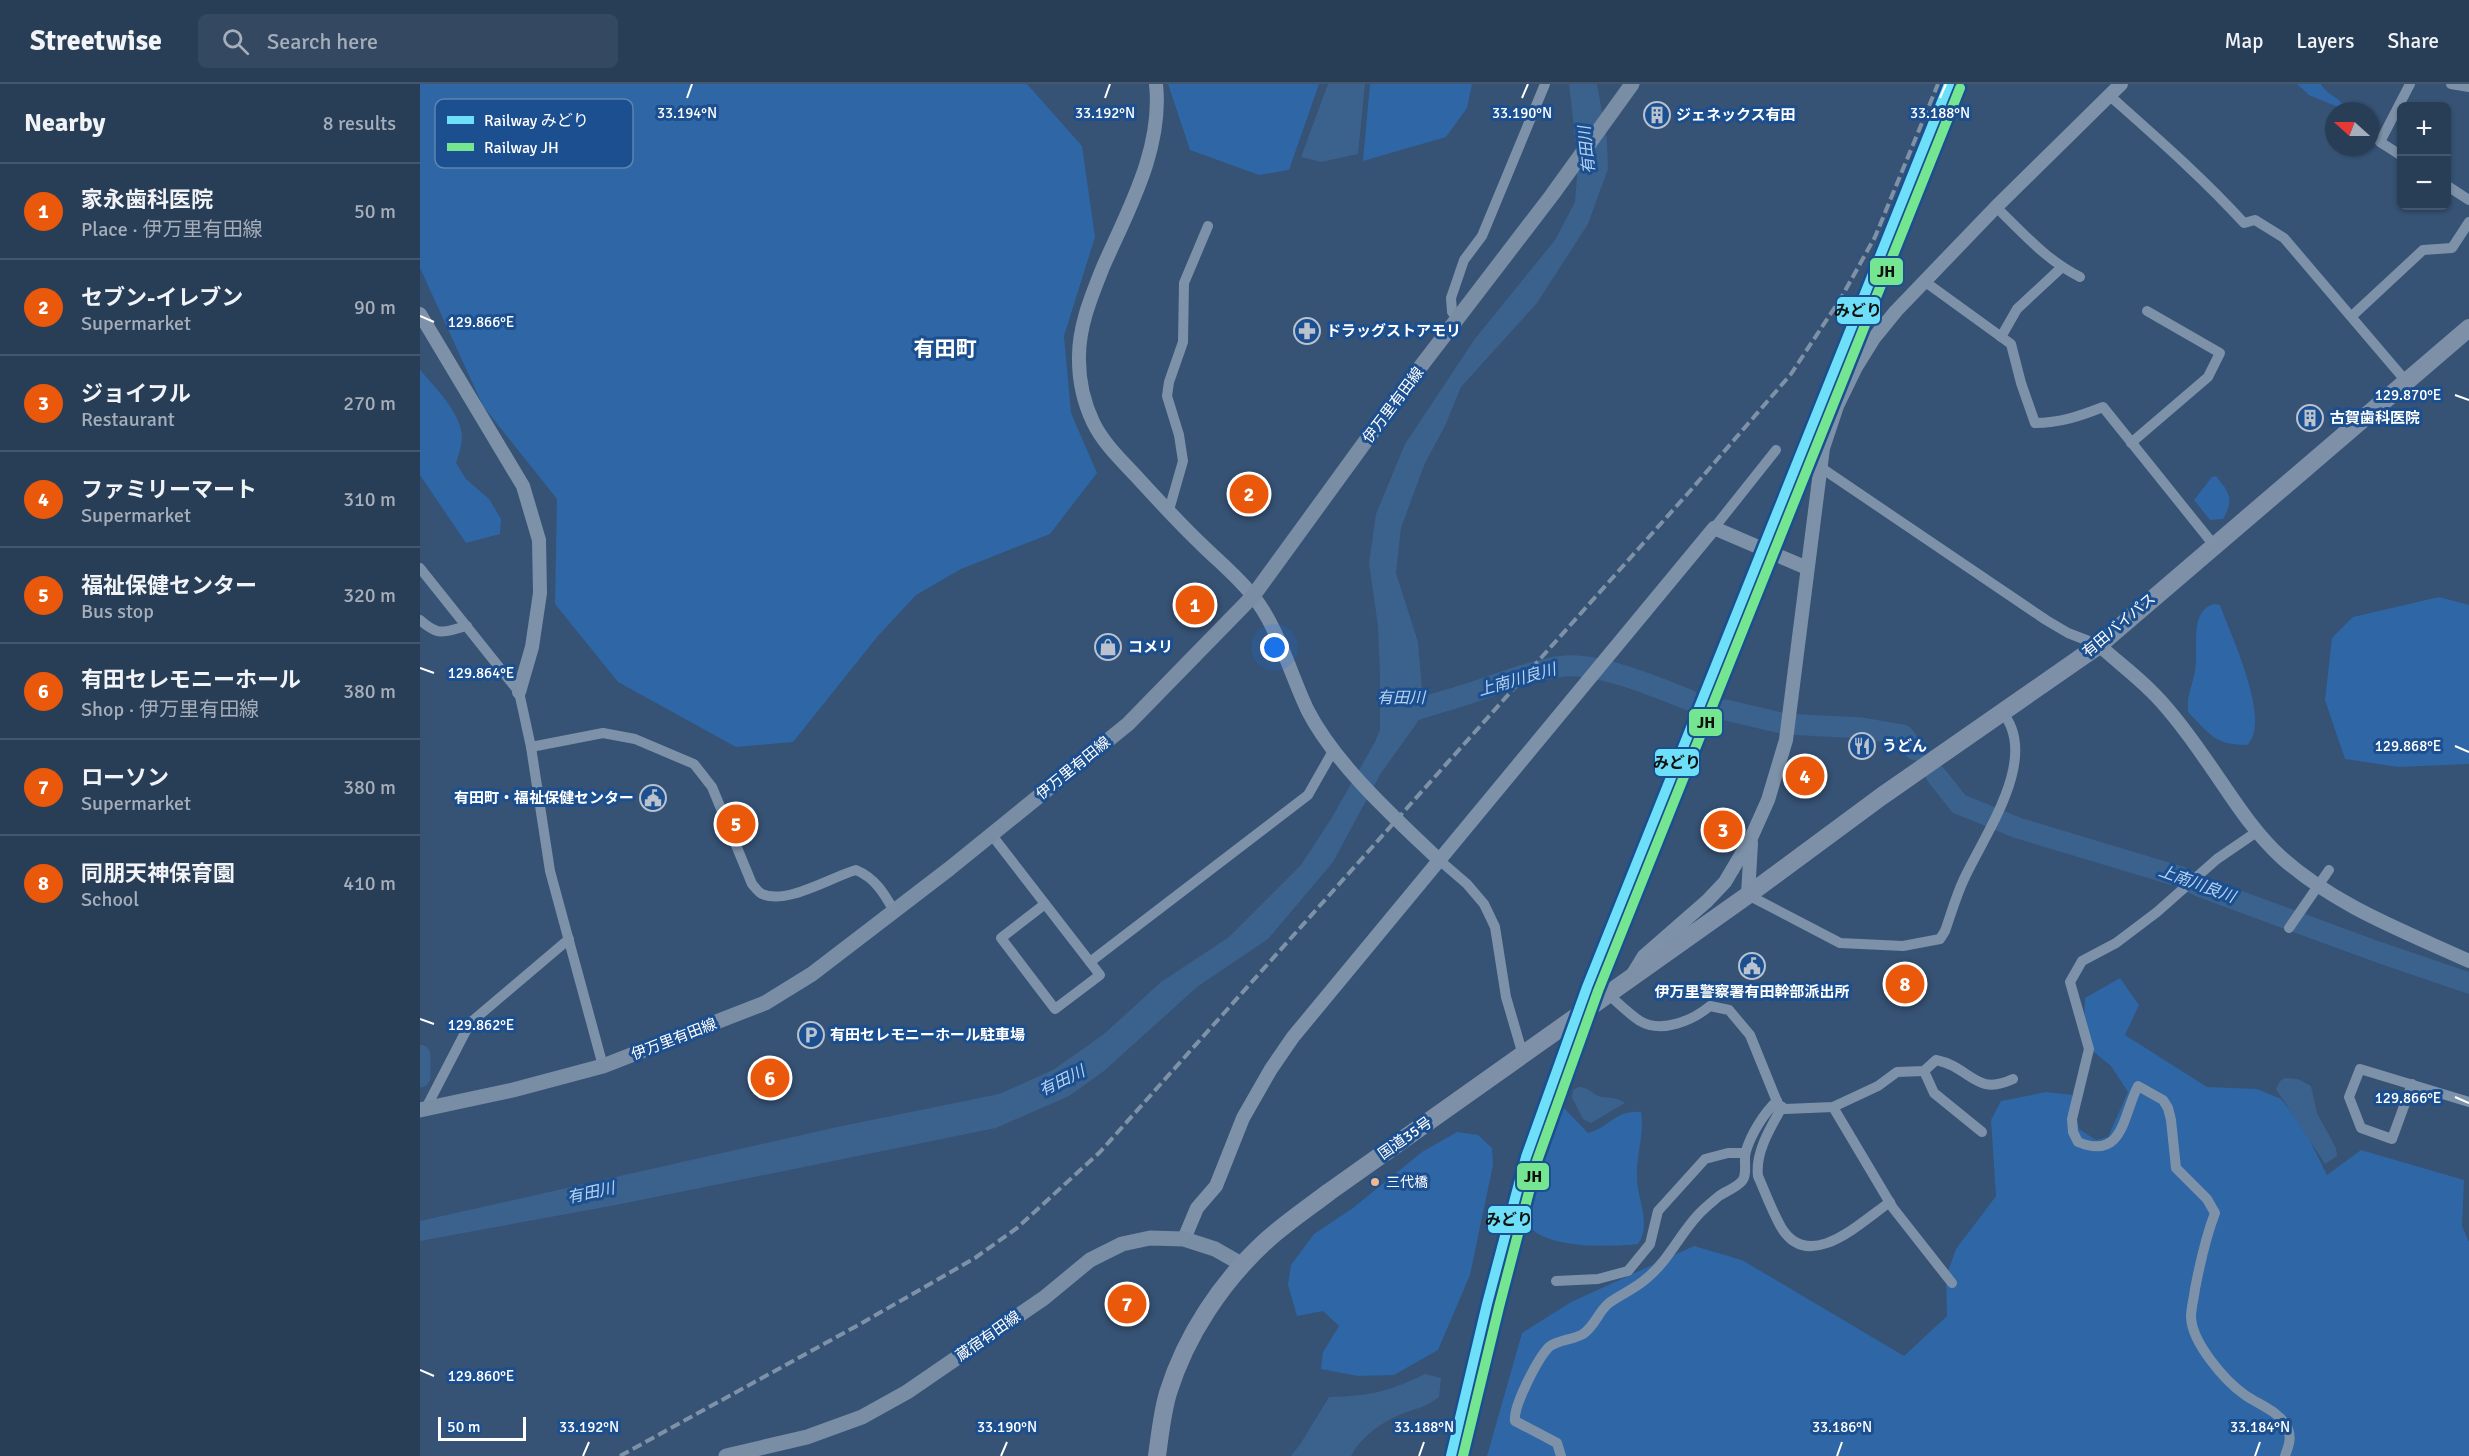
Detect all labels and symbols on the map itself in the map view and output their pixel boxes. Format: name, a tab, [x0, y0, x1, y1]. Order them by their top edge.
legend	[435, 99, 633, 168]
building icon: ジェネックス有田	[1642, 100, 1672, 130]
north arrow	[2325, 102, 2379, 156]
text: 33.194°N	[657, 104, 717, 122]
text: 33.192°N	[1075, 104, 1135, 122]
text: 33.190°N	[1492, 104, 1552, 122]
text: 33.188°N	[1910, 104, 1970, 122]
place label: ジェネックス有田	[1676, 106, 1796, 124]
text: Railway みどり	[484, 111, 589, 131]
water label: 有田川	[1574, 123, 1599, 175]
text: Railway JH	[484, 138, 559, 158]
line badge: JH	[1869, 257, 1904, 286]
text: JH	[1877, 262, 1895, 282]
line badge: みどり	[1836, 296, 1881, 325]
text: みどり	[1834, 301, 1882, 321]
text: 129.866°E	[448, 313, 514, 331]
pharmacy icon: ドラッグストアモリ	[1292, 316, 1322, 346]
place label: ドラッグストアモリ	[1326, 322, 1461, 340]
district label: 有田町	[914, 336, 977, 362]
street label: 伊万里有田線	[1359, 364, 1427, 446]
text: 129.870°E	[2375, 386, 2441, 404]
building icon: 古賀歯科医院	[2295, 403, 2325, 433]
place label: 古賀歯科医院	[2330, 409, 2420, 427]
pin: 2	[1230, 472, 1268, 516]
pin: 1	[1176, 582, 1214, 628]
street label: 有田バイパス	[2079, 589, 2159, 661]
shop icon: コメリ	[1093, 632, 1123, 662]
your location	[1260, 633, 1289, 662]
place label: コメリ	[1128, 638, 1173, 656]
water label: 上南川良川	[1476, 659, 1560, 701]
text: 129.864°E	[448, 664, 514, 682]
water label: 有田川	[1377, 688, 1427, 708]
line badge: JH	[1688, 708, 1723, 737]
text: JH	[1697, 713, 1715, 733]
restaurant icon: うどん	[1847, 731, 1877, 761]
street label: 伊万里有田線	[1032, 733, 1114, 803]
place label: うどん	[1882, 737, 1927, 755]
text: 129.868°E	[2375, 737, 2441, 755]
line badge: みどり	[1654, 748, 1700, 777]
text: みどり	[1653, 753, 1701, 773]
pin: 4	[1786, 754, 1824, 798]
public building icon: 有田町・福祉保健センター	[638, 783, 668, 813]
place label: 有田町・福祉保健センター	[454, 789, 634, 807]
pin: 5	[716, 802, 756, 846]
pin: 3	[1704, 808, 1742, 852]
water label: 上南川良川	[2156, 861, 2240, 908]
public building icon: 伊万里警察署有田幹部派出所	[1737, 951, 1767, 981]
pin: 8	[1886, 962, 1924, 1006]
place label: 伊万里警察署有田幹部派出所	[1654, 983, 1850, 1001]
street label: 伊万里有田線	[629, 1014, 719, 1064]
text: 129.862°E	[448, 1016, 514, 1034]
parking icon: 有田セレモニーホール駐車場	[796, 1020, 826, 1050]
place label: 有田セレモニーホール駐車場	[830, 1026, 1025, 1044]
pin: 6	[750, 1056, 790, 1100]
water label: 有田川	[1036, 1061, 1090, 1101]
text: 129.866°E	[2375, 1089, 2441, 1107]
street label: 国道35号	[1375, 1113, 1435, 1163]
line badge: JH	[1516, 1162, 1550, 1191]
text: JH	[1524, 1167, 1542, 1187]
place label: 三代橋	[1386, 1174, 1428, 1191]
marker: 三代橋	[1369, 1176, 1381, 1188]
water label: 有田川	[565, 1178, 619, 1208]
line badge: みどり	[1487, 1205, 1532, 1234]
text: みどり	[1485, 1210, 1533, 1230]
pin: 7	[1108, 1282, 1146, 1326]
street label: 蔵宿有田線	[952, 1307, 1024, 1365]
text: 129.860°E	[448, 1367, 514, 1385]
scale bar	[438, 1414, 526, 1442]
text: 33.192°N	[559, 1418, 619, 1436]
text: 33.190°N	[977, 1418, 1037, 1436]
text: 33.188°N	[1394, 1418, 1454, 1436]
text: 33.186°N	[1812, 1418, 1872, 1436]
text: 33.184°N	[2230, 1418, 2290, 1436]

